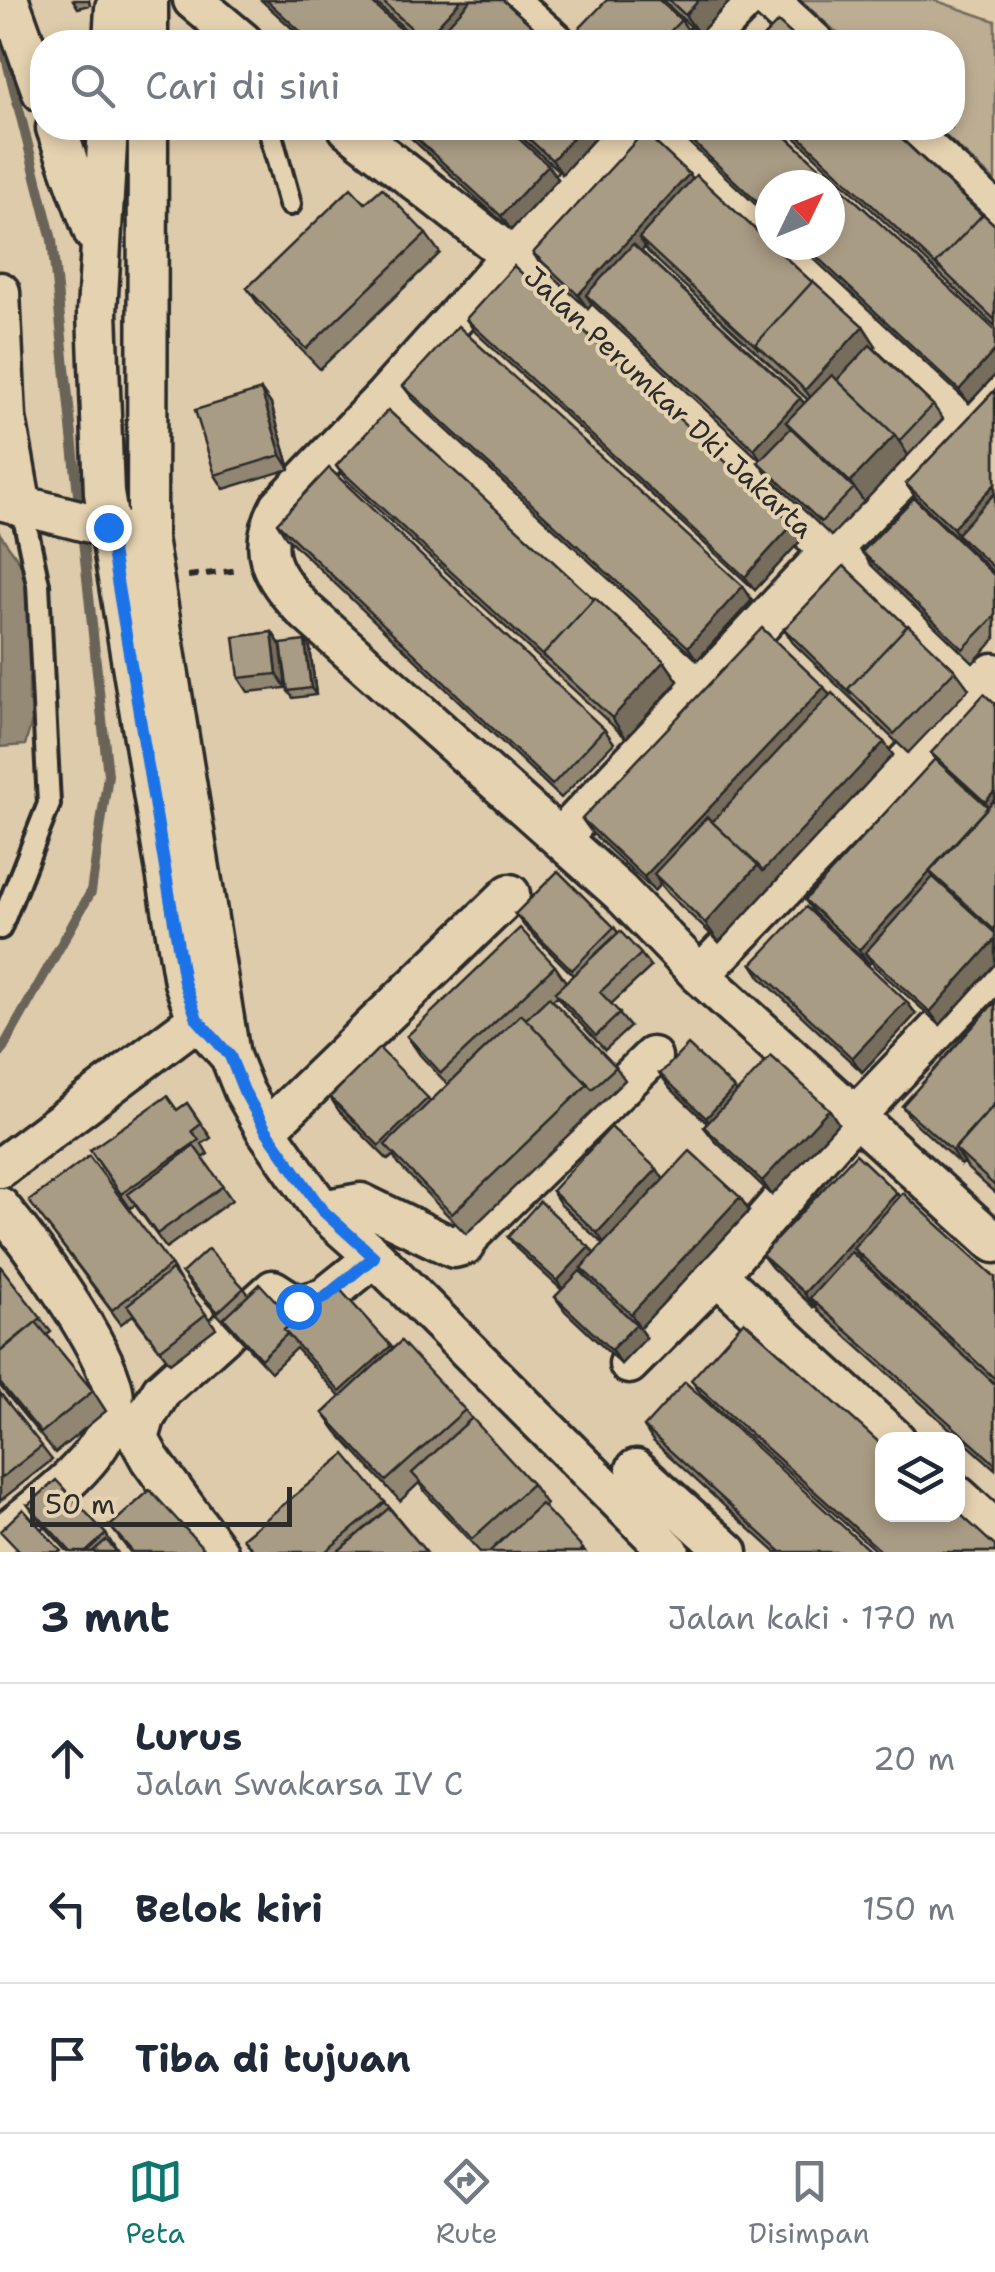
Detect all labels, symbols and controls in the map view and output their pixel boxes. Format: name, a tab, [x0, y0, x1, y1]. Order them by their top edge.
search box	[30, 30, 965, 140]
icon: search	[65, 58, 120, 113]
text: Cari di sini	[145, 60, 341, 111]
north arrow	[755, 170, 845, 260]
street label: Jalan Perumkar Dki Jakarta	[516, 257, 822, 547]
route end	[86, 505, 132, 551]
route start	[276, 1284, 322, 1330]
map controls	[875, 1432, 965, 1522]
button: layers	[875, 1432, 965, 1522]
scale bar	[30, 1482, 292, 1526]
text: 50 m	[45, 1485, 115, 1523]
text: 3 mnt	[40, 1589, 170, 1645]
text: Jalan kaki · 170 m	[667, 1596, 955, 1639]
text: Lurus	[135, 1711, 242, 1762]
icon: ahead	[40, 1731, 95, 1786]
text: 20 m	[873, 1737, 955, 1780]
text: Jalan Swakarsa IV C	[135, 1762, 463, 1805]
icon: left	[40, 1881, 95, 1936]
text: Belok kiri	[135, 1883, 323, 1934]
text: 150 m	[862, 1887, 955, 1930]
icon: arrive	[40, 2031, 95, 2086]
text: Tiba di tujuan	[135, 2033, 411, 2084]
tab: Peta	[125, 2154, 185, 2252]
tab: Rute	[436, 2154, 498, 2252]
tab: Disimpan	[748, 2154, 870, 2252]

